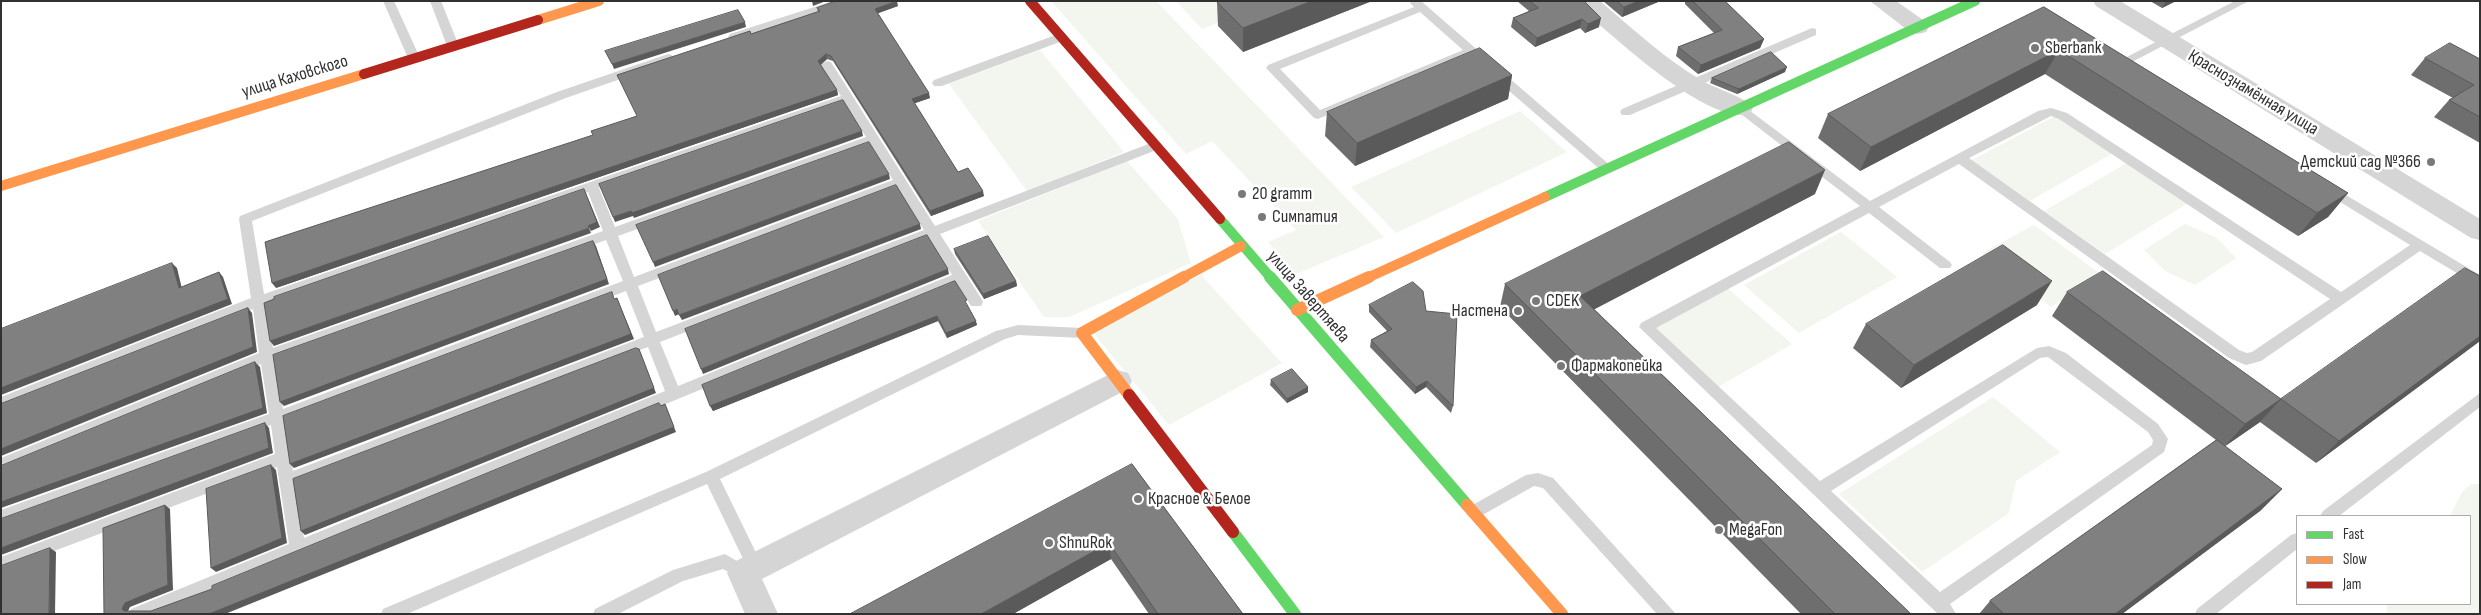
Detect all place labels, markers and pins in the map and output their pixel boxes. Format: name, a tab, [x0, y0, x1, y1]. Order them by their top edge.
place label: Sberbank	[2045, 37, 2102, 59]
marker: Sberbank	[2029, 42, 2041, 54]
place label: Детский сад №366	[2301, 151, 2421, 173]
marker: Детский сад №366	[2425, 156, 2437, 168]
place label: 20 gramm	[1252, 183, 1312, 205]
marker: 20 gramm	[1236, 188, 1248, 200]
place label: Симпатия	[1272, 206, 1338, 228]
marker: Симпатия	[1256, 211, 1268, 223]
place label: CDEK	[1546, 290, 1579, 312]
marker: CDEK	[1530, 295, 1542, 307]
place label: Настена	[1452, 300, 1508, 322]
marker: Настена	[1512, 305, 1524, 317]
place label: Фармакопейка	[1571, 355, 1663, 377]
marker: Фармакопейка	[1555, 360, 1567, 372]
place label: Красное & Белое	[1148, 488, 1251, 510]
marker: Красное & Белое	[1132, 493, 1144, 505]
place label: MegaFon	[1729, 519, 1783, 541]
marker: MegaFon	[1713, 524, 1725, 536]
place label: ShnuRok	[1059, 532, 1112, 554]
marker: ShnuRok	[1043, 537, 1055, 549]

